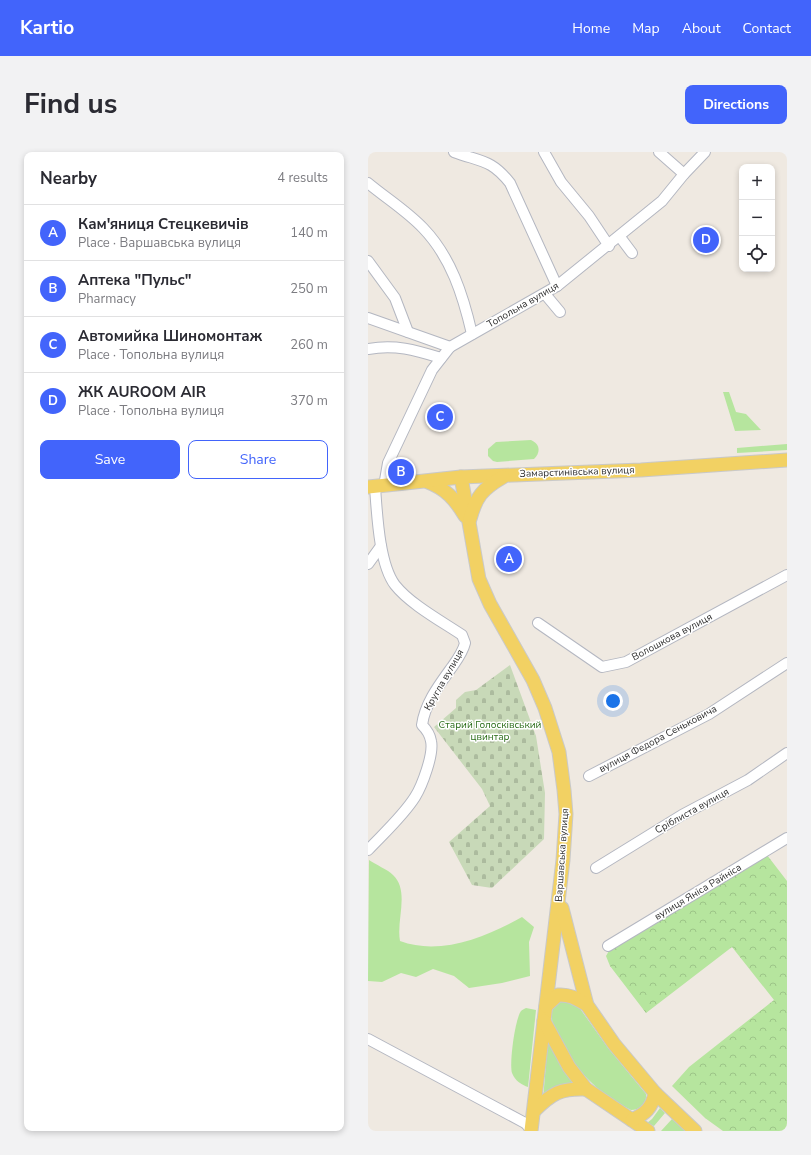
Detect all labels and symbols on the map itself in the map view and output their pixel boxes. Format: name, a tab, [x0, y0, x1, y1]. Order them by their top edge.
pin: D	[693, 225, 719, 255]
street label: Топольна вулиця	[485, 279, 561, 331]
pin: C	[427, 402, 453, 432]
pin: B	[388, 457, 414, 487]
street label: Замарстинівська вулиця	[519, 463, 635, 481]
pin: A	[496, 544, 522, 574]
street label: Волошкова вулиця	[629, 610, 715, 664]
street label: Кругла вулиця	[421, 647, 467, 713]
your location	[603, 691, 623, 711]
street label: вулиця Федора Сеньковича	[597, 702, 719, 776]
park label: Старий Голосківський цвинтар	[439, 718, 542, 744]
street label: Сріблиста вулиця	[652, 785, 732, 837]
street label: Варшавська вулиця	[552, 808, 572, 902]
street label: вулиця Яніса Райніса	[652, 860, 744, 924]

